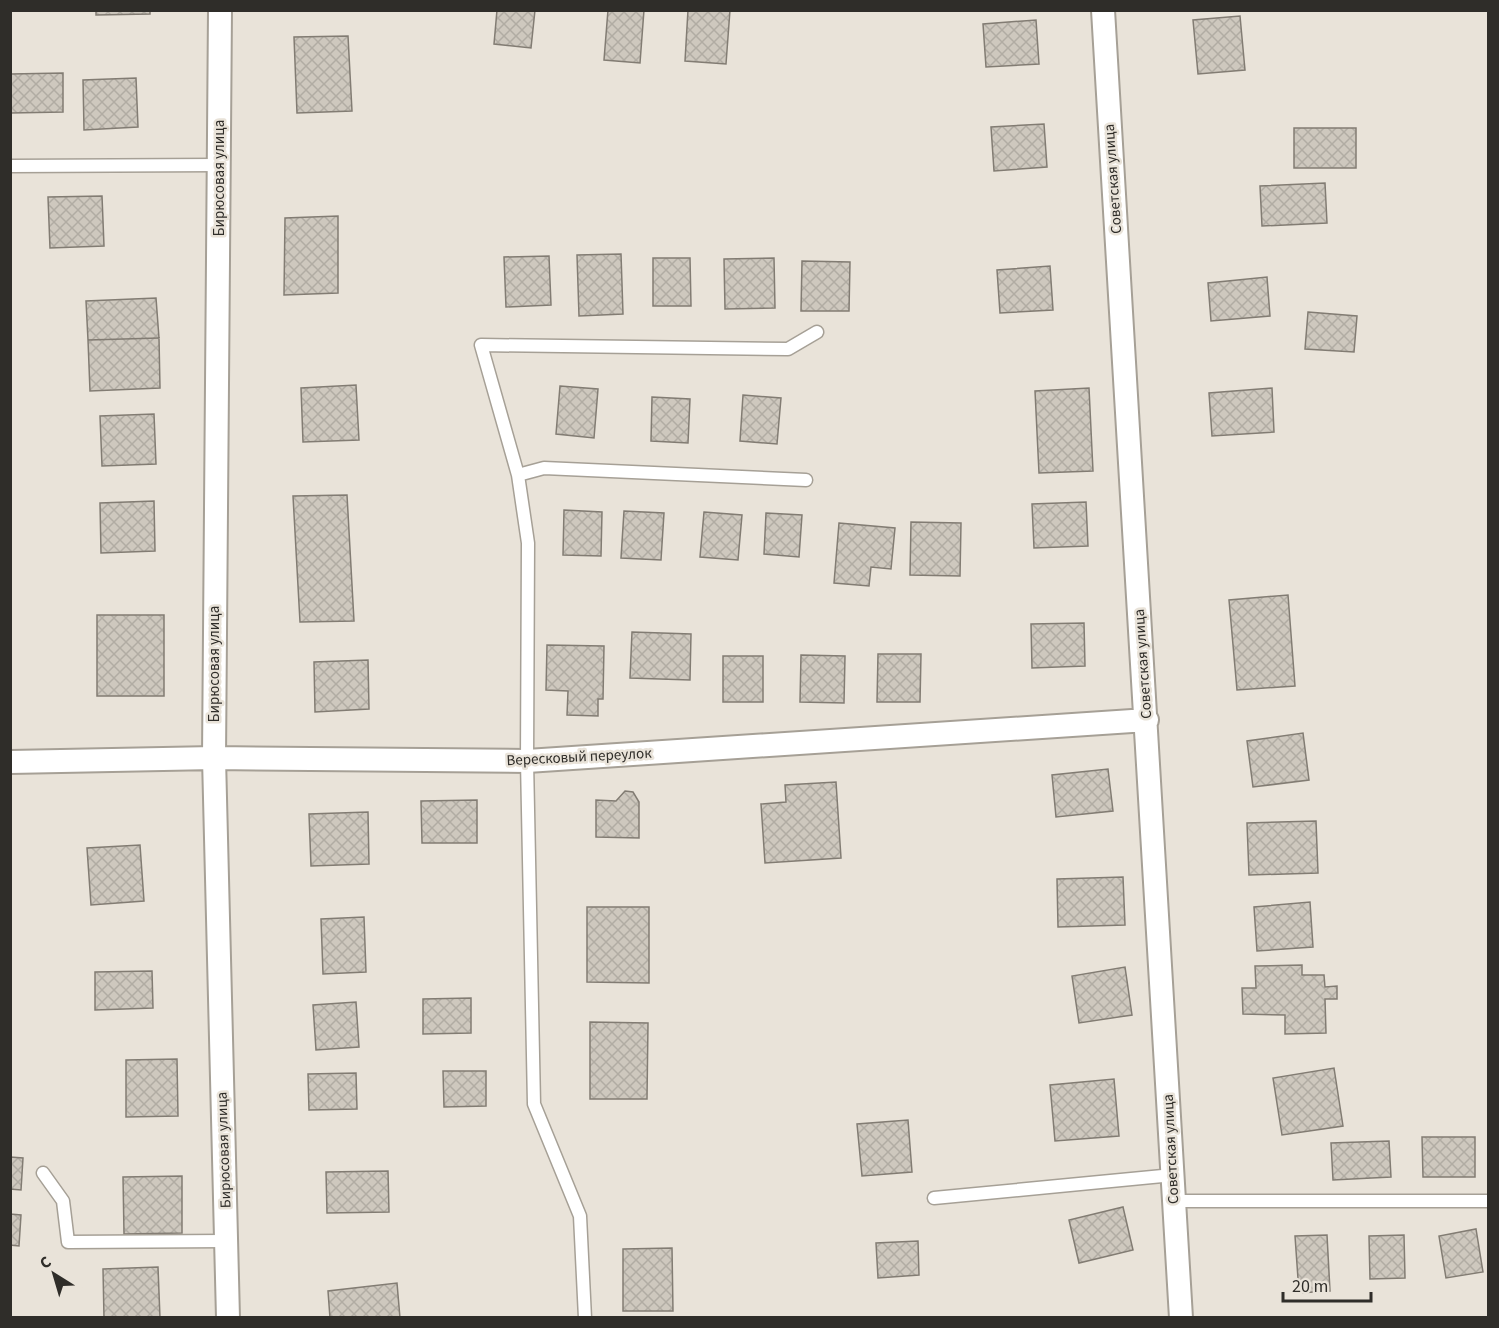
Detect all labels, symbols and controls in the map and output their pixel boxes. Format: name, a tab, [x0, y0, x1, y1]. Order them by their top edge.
street label: Бирюсовая улица	[209, 120, 230, 236]
street label: Советская улица	[1099, 123, 1127, 235]
street label: Бирюсовая улица	[204, 606, 225, 722]
street label: Советская улица	[1129, 608, 1157, 720]
street label: Вересковый переулок	[506, 743, 653, 771]
street label: Бирюсовая улица	[211, 1091, 237, 1209]
street label: Советская улица	[1158, 1094, 1184, 1204]
north arrow	[24, 1244, 84, 1304]
text: С	[35, 1251, 56, 1274]
scale bar	[1283, 1265, 1372, 1303]
text: 20 m	[1292, 1274, 1328, 1299]

